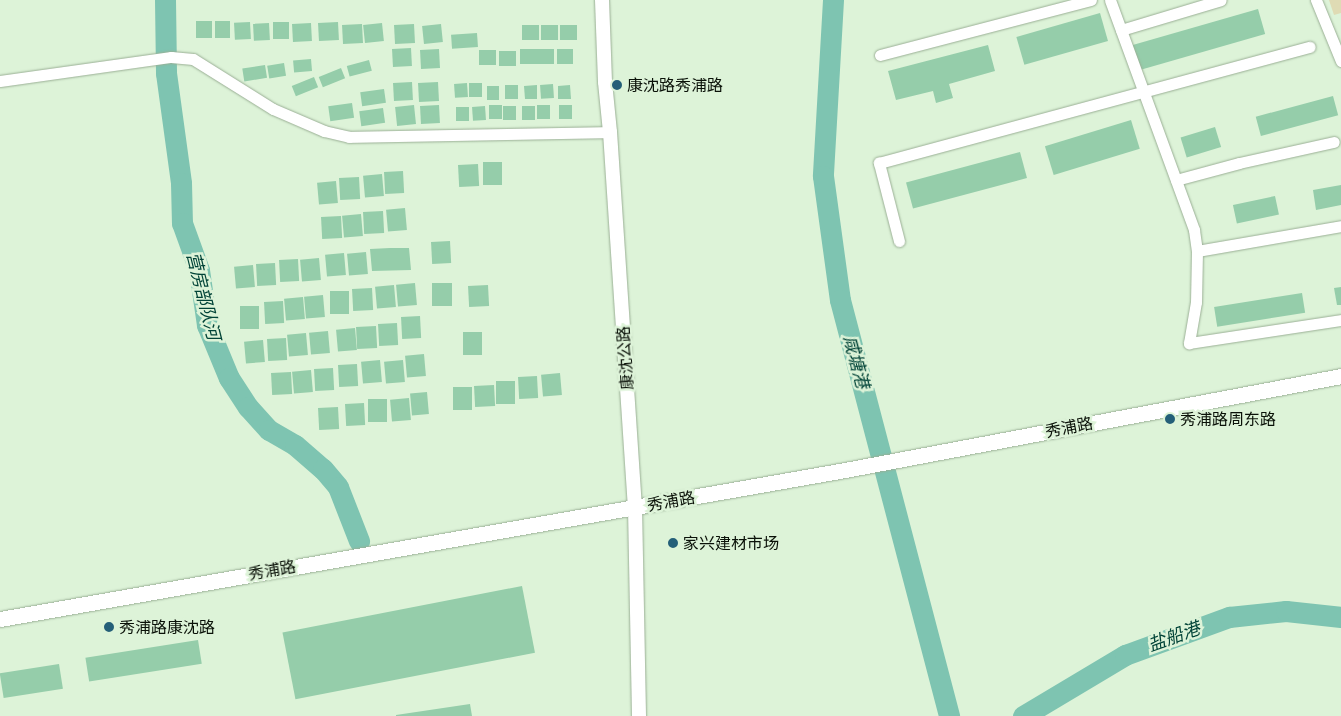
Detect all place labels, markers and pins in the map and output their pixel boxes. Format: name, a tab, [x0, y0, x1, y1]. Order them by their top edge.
place label: 康沈路秀浦路	[627, 75, 723, 95]
marker: 康沈路秀浦路	[611, 79, 623, 91]
place label: 秀浦路周东路	[1180, 409, 1276, 429]
marker: 秀浦路周东路	[1164, 413, 1176, 425]
place label: 家兴建材市场	[683, 533, 779, 553]
marker: 家兴建材市场	[667, 537, 679, 549]
place label: 秀浦路康沈路	[119, 617, 215, 637]
marker: 秀浦路康沈路	[103, 621, 115, 633]

